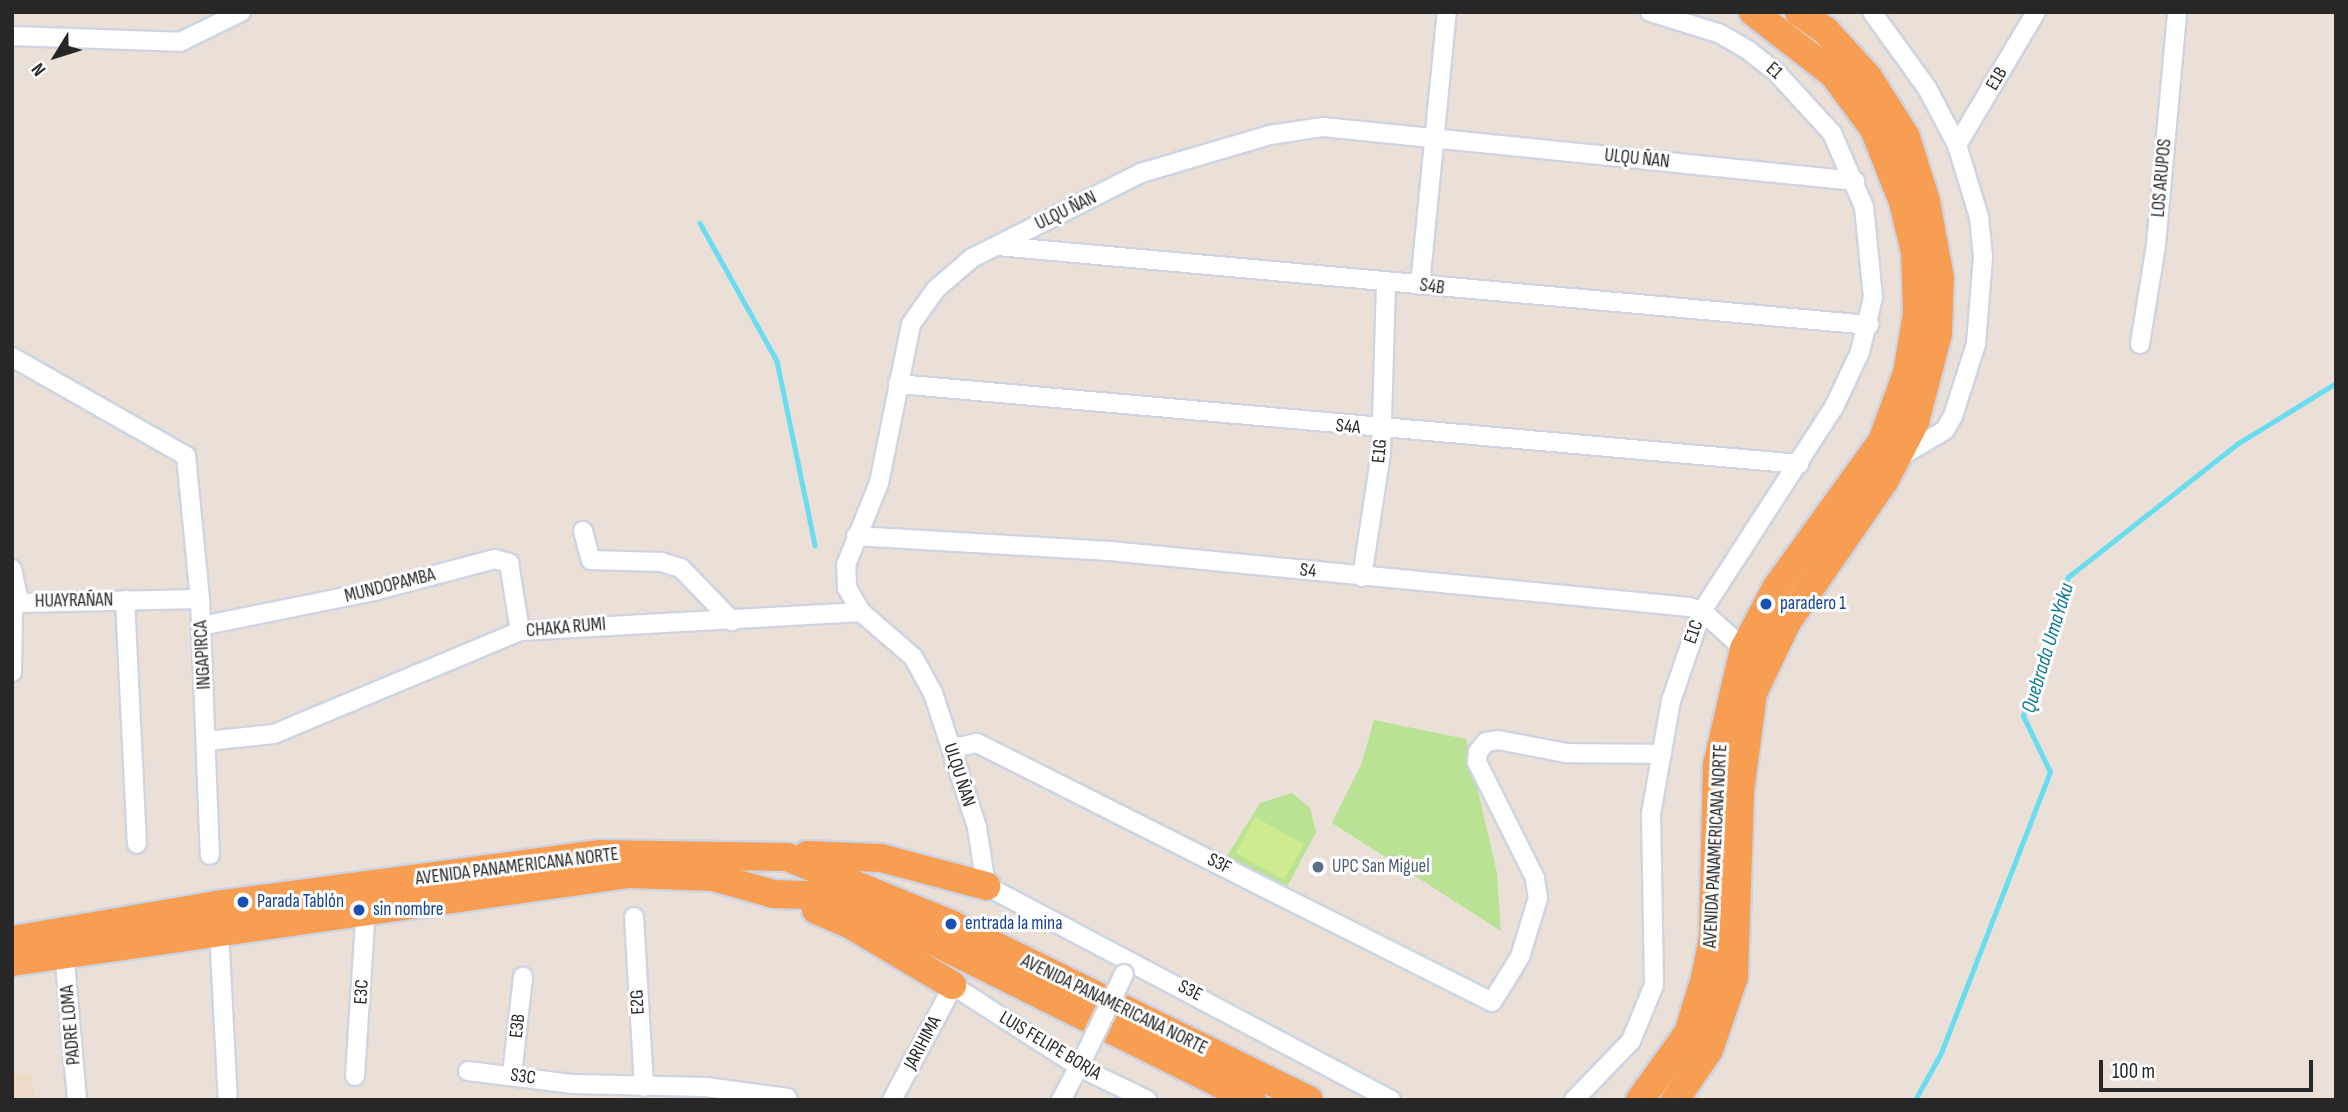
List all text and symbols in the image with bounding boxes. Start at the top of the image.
north arrow [21,21,91,91]
text: N [27,58,51,80]
street label: E1 [1761,58,1787,84]
street label: E1B [1981,63,2013,95]
street label: LOS ARUPOS [2147,138,2177,218]
street label: ULQU ÑAN [1603,144,1671,174]
street label: ULQU ÑAN [1032,186,1100,236]
street label: S4B [1418,274,1446,300]
street label: S4A [1335,415,1361,439]
street label: E1G [1368,438,1392,464]
street label: S4 [1299,559,1317,583]
street label: MUNDOPAMBA [342,564,438,608]
water label: Quebrada UmaYaku [2016,580,2080,716]
street label: HUAYRAÑAN [35,589,113,613]
place label: paradero 1 [1780,593,1846,615]
marker: paradero 1 [1758,596,1774,612]
street label: CHAKA RUMI [525,613,607,643]
street label: E1C [1679,617,1709,647]
street label: INGAPIRCA [190,620,216,690]
street label: ULQU ÑAN [938,740,980,810]
street label: AVENIDA PANAMERICANA NORTE [1699,743,1733,949]
street label: AVENIDA PANAMERICANA NORTE [414,843,620,891]
street label: S3F [1203,848,1235,880]
place label: UPC San Miguel [1332,856,1430,878]
marker: UPC San Miguel [1310,859,1326,875]
place label: Parada Tablón [257,891,344,913]
marker: Parada Tablón [235,894,251,910]
place label: sin nombre [373,899,443,921]
marker: sin nombre [351,902,367,918]
place label: entrada la mina [965,913,1062,935]
marker: entrada la mina [943,916,959,932]
street label: AVENIDA PANAMERICANA NORTE [1017,950,1211,1060]
street label: S3E [1174,975,1206,1007]
street label: E3C [350,979,374,1005]
street label: PADRE LOMA [56,984,86,1066]
street label: E2G [626,989,650,1015]
street label: LUIS FELIPE BORJA [995,1007,1105,1085]
street label: JARIHIMA [899,1012,947,1074]
street label: E3B [505,1013,531,1039]
scale bar [2103,1046,2316,1090]
text: 100 m [2112,1059,2155,1084]
street label: S3C [509,1064,537,1090]

